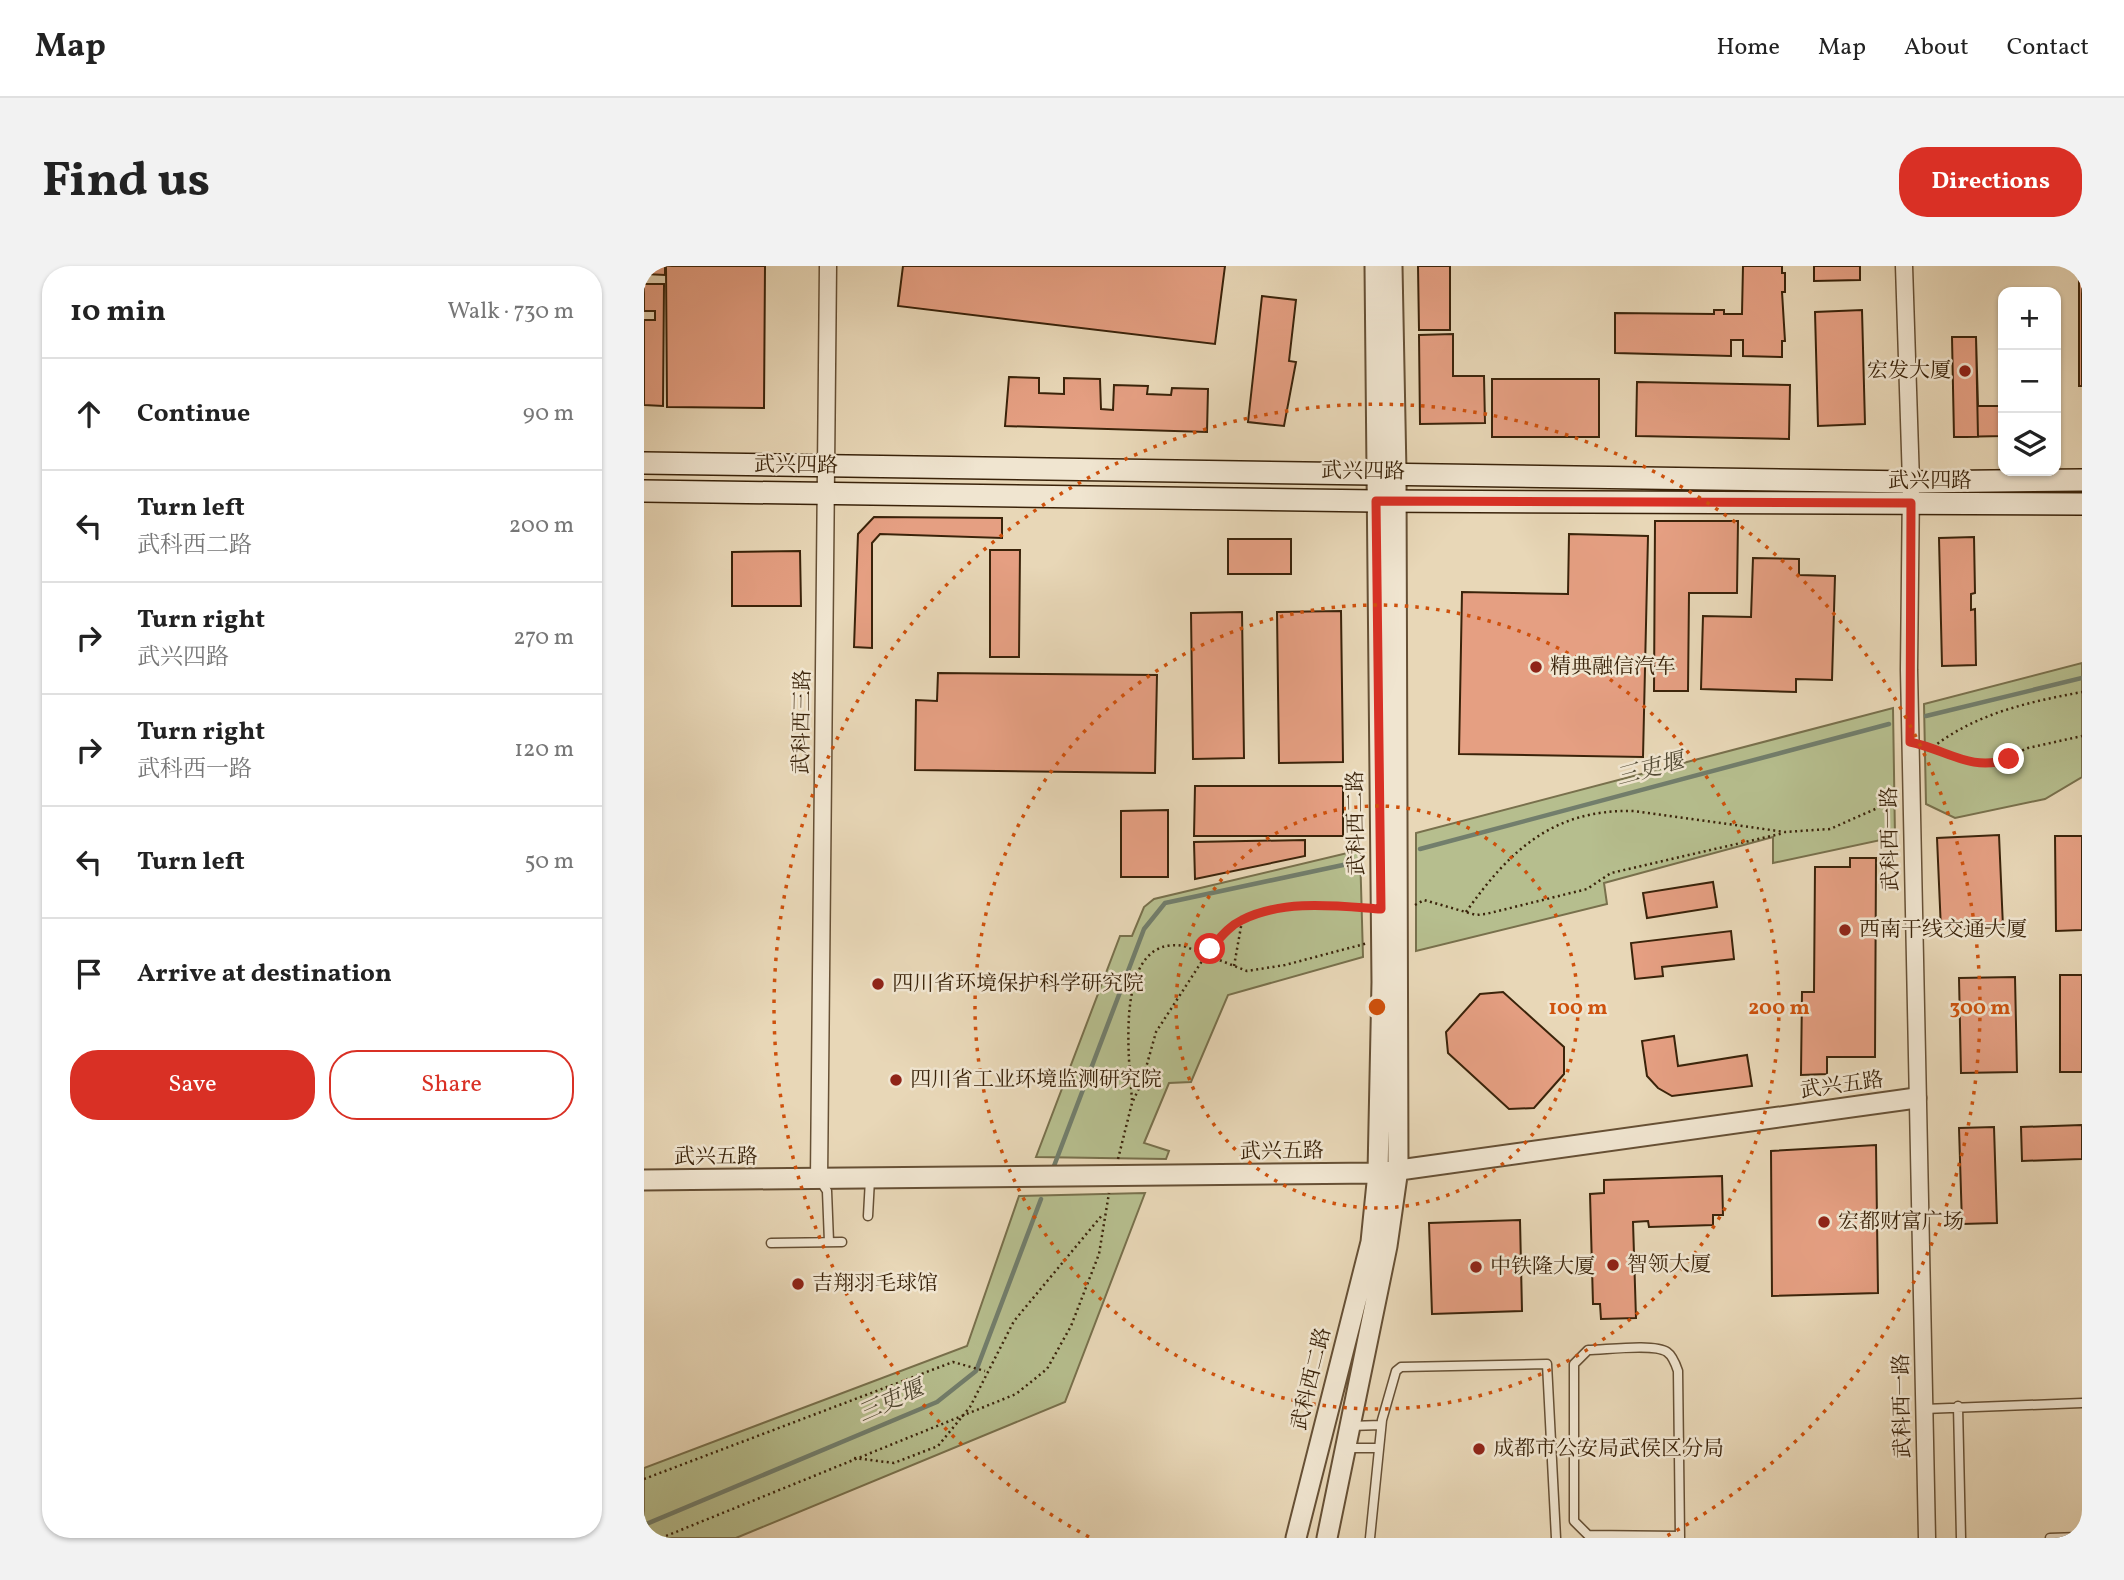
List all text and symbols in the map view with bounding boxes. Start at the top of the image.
text: Map [35,25,106,71]
text: Home [1716,31,1780,65]
text: Map [1818,31,1866,65]
text: About [1904,31,1969,65]
text: Contact [2007,31,2089,65]
button: Directions [1899,147,2082,217]
text: Find us [42,148,210,217]
map controls [1998,287,2061,476]
button: + [1998,287,2061,350]
text: 10 min [70,291,166,333]
text: Walk · 730 m [447,296,574,328]
button: − [1998,350,2061,413]
place label: 宏发大厦 [1867,357,1951,386]
marker: 宏发大厦 [1957,363,1973,379]
icon: ahead [70,395,108,433]
text: Continue [137,396,250,432]
text: 90 m [523,398,574,430]
button: layers [1998,413,2061,476]
street label: 武兴四路 [754,451,838,481]
street label: 武兴四路 [1321,457,1405,487]
street label: 武兴四路 [1888,467,1972,496]
text: Turn left [137,490,245,526]
icon: left [70,507,108,545]
text: 200 m [509,510,574,542]
text: 武科西二路 [137,530,252,562]
text: Turn right [137,602,265,638]
icon: right [70,619,108,657]
text: 270 m [513,622,574,654]
text: 武兴四路 [137,642,229,674]
place label: 精典融信汽车 [1550,653,1676,682]
marker: 精典融信汽车 [1528,659,1544,675]
street label: 武科西三路 [788,669,818,775]
text: Turn right [137,714,265,750]
icon: right [70,731,108,769]
text: 120 m [514,734,574,766]
route end [1993,743,2024,774]
water label: 三吏堰 [1613,745,1691,794]
text: 武科西一路 [137,754,252,786]
street label: 武科西二路 [1342,770,1372,876]
street label: 武科西一路 [1876,786,1906,892]
icon: left [70,843,108,881]
text: Turn left [137,844,245,880]
text: 50 m [525,846,574,878]
place label: 西南干线交通大厦 [1859,916,2027,945]
marker: 西南干线交通大厦 [1837,922,1853,938]
route start [1194,933,1225,964]
icon: arrive [70,955,108,993]
text: Arrive at destination [137,956,392,992]
place label: 四川省环境保护科学研究院 [892,970,1144,999]
marker: 四川省环境保护科学研究院 [870,976,886,992]
text: 100 m [1548,994,1608,1023]
text: 200 m [1748,994,1810,1023]
text: 300 m [1950,994,2010,1023]
centre of rings [1365,995,1389,1019]
button: Save [70,1050,315,1120]
button: Share [329,1050,574,1120]
place label: 四川省工业环境监测研究院 [910,1066,1162,1095]
street label: 武兴五路 [1798,1066,1886,1106]
marker: 四川省工业环境监测研究院 [888,1072,904,1088]
street label: 武兴五路 [1240,1137,1324,1167]
street label: 武兴五路 [674,1143,758,1172]
place label: 宏都财富广场 [1838,1208,1964,1237]
marker: 宏都财富广场 [1816,1214,1832,1230]
place label: 智领大厦 [1627,1251,1711,1280]
place label: 中铁隆大厦 [1490,1253,1595,1282]
marker: 智领大厦 [1605,1257,1621,1273]
marker: 中铁隆大厦 [1468,1259,1484,1275]
place label: 吉翔羽毛球馆 [812,1270,938,1299]
marker: 吉翔羽毛球馆 [790,1276,806,1292]
street label: 武科西二路 [1285,1325,1339,1433]
street label: 武科西一路 [1888,1353,1918,1459]
water label: 三吏堰 [853,1372,933,1431]
place label: 成都市公安局武侯区分局 [1493,1435,1724,1464]
marker: 成都市公安局武侯区分局 [1471,1441,1487,1457]

